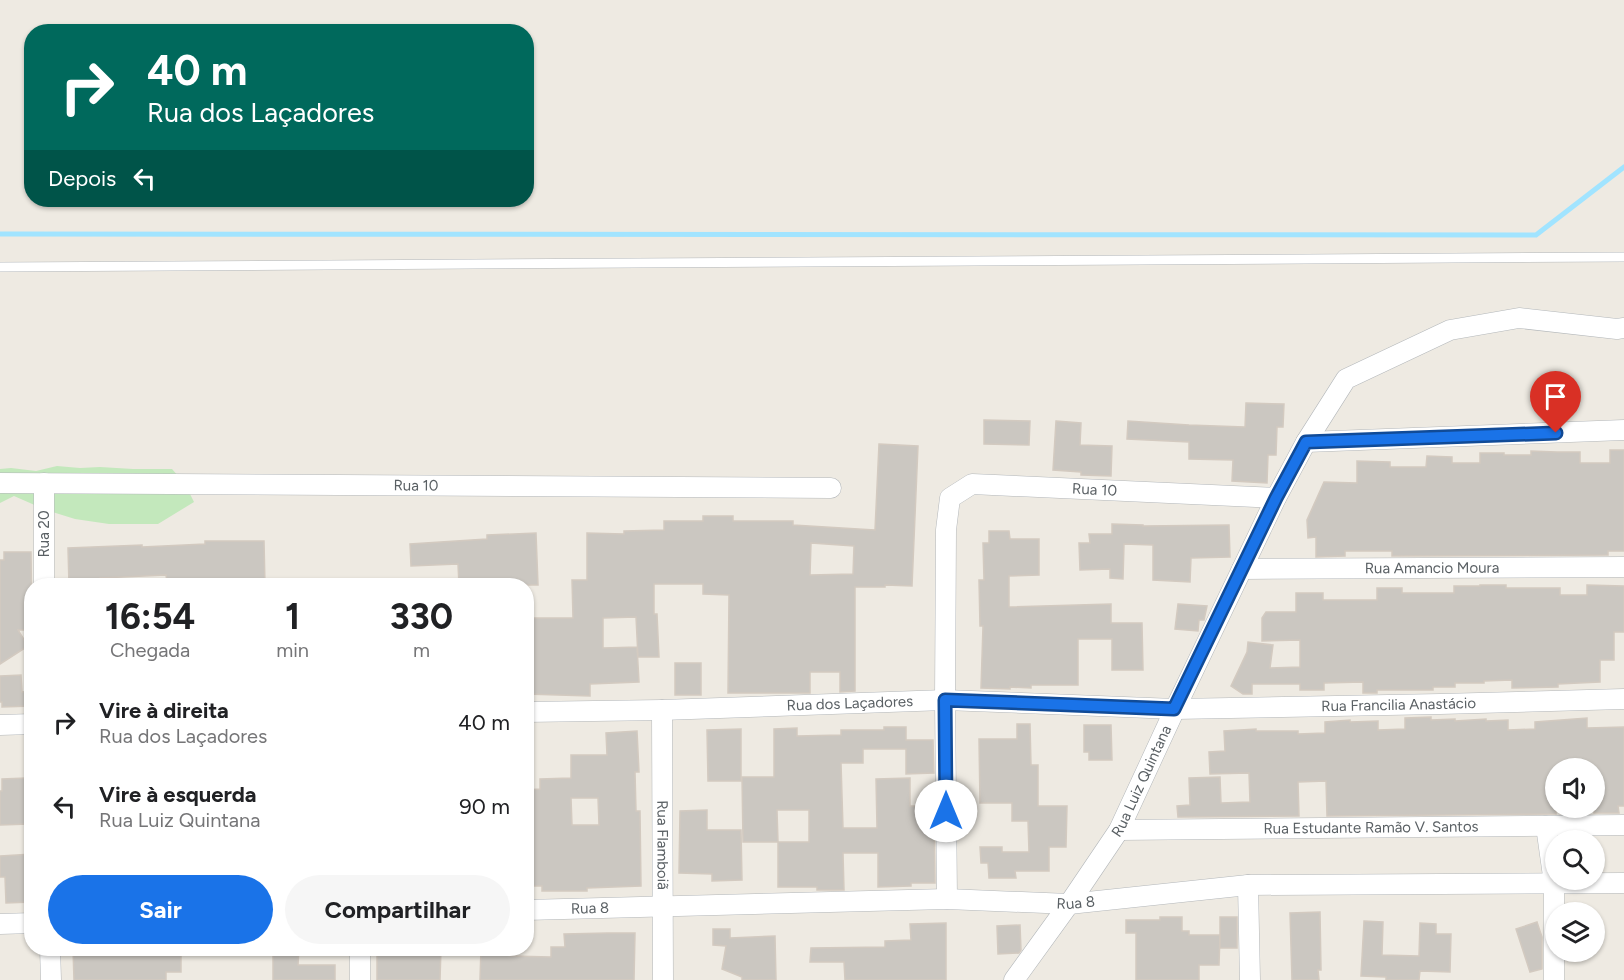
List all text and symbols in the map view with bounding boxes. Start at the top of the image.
text: 40 m [147,45,247,96]
icon: right [48,48,126,126]
text: Rua dos Laçadores [147,96,374,129]
icon: left [128,162,161,195]
text: Depois [48,165,116,192]
pin [1530,371,1581,433]
icon: arrive [1539,380,1572,413]
street label: Rua 10 [393,476,439,495]
street label: Rua 10 [1072,480,1117,500]
street label: Rua 20 [35,510,53,558]
street label: Rua Amancio Moura [1365,559,1499,577]
text: 16:54 [105,595,195,638]
text: 1 [285,595,300,638]
text: 330 [390,595,453,638]
text: Chegada [110,638,190,662]
text: min [276,638,309,662]
text: m [413,638,430,662]
street label: Rua dos Laçadores [786,692,913,715]
street label: Rua Francilia Anastácio [1321,694,1477,715]
text: Vire à direita [99,697,229,724]
icon: right [48,706,81,739]
text: 40 m [458,709,510,736]
street label: Rua Luiz Quintana [1108,722,1175,841]
text: Rua dos Laçadores [99,724,267,748]
map controls [1545,758,1605,962]
button: sound [1545,758,1605,818]
position arrow [914,779,978,843]
text: Vire à esquerda [99,781,257,808]
icon: left [48,790,81,823]
text: 90 m [459,793,510,820]
street label: Rua Flamboiã [653,800,672,890]
text: Rua Luiz Quintana [99,808,260,832]
street label: Rua Estudante Ramão V. Santos [1263,817,1479,838]
button: search [1545,830,1605,890]
button: Sair [48,875,273,944]
button: Compartilhar [285,875,510,944]
street label: Rua 8 [1056,892,1096,913]
street label: Rua 8 [571,899,609,918]
button: layers [1545,902,1605,962]

